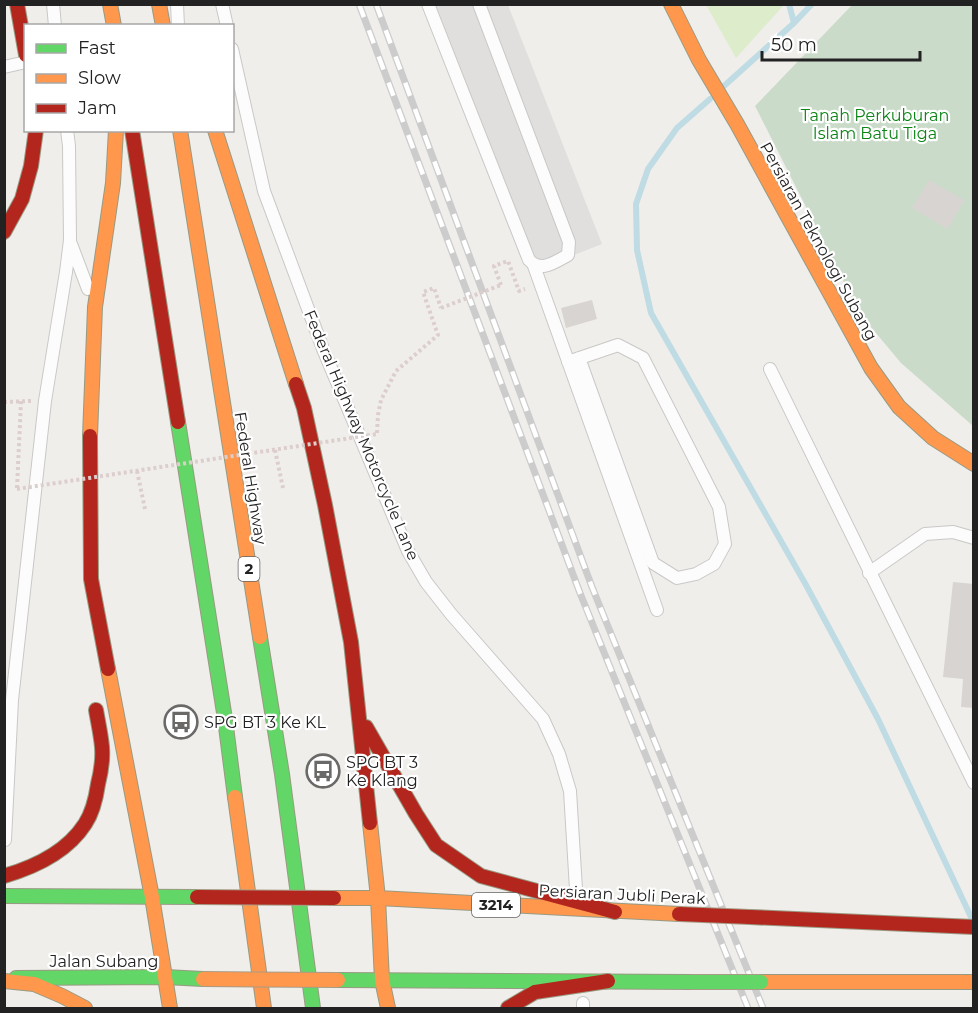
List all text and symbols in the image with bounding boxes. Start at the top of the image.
legend [24,24,234,132]
scale bar [762,24,920,62]
text: 50 m [771,34,817,56]
text: Fast [78,37,116,59]
text: Slow [78,67,121,89]
text: Jam [77,97,117,119]
park label: Tanah Perkuburan Islam Batu Tiga [801,106,949,143]
street label: Persiaran Teknologi Subang [756,139,881,344]
street label: Federal Highway Motorcycle Lane [300,307,423,563]
street label: Federal Highway [231,410,270,546]
road number: 2 [238,557,260,581]
bus stop icon: SPG BT 3 Ke KL [163,704,199,740]
place label: SPG BT 3 Ke KL [204,713,326,732]
bus stop icon: SPG BT 3 Ke Klang [305,753,341,789]
place label: SPG BT 3 Ke Klang [346,753,418,790]
street label: Persiaran Jubli Perak [538,881,706,908]
road number: 3214 [472,893,520,917]
street label: Jalan Subang [49,952,158,971]

